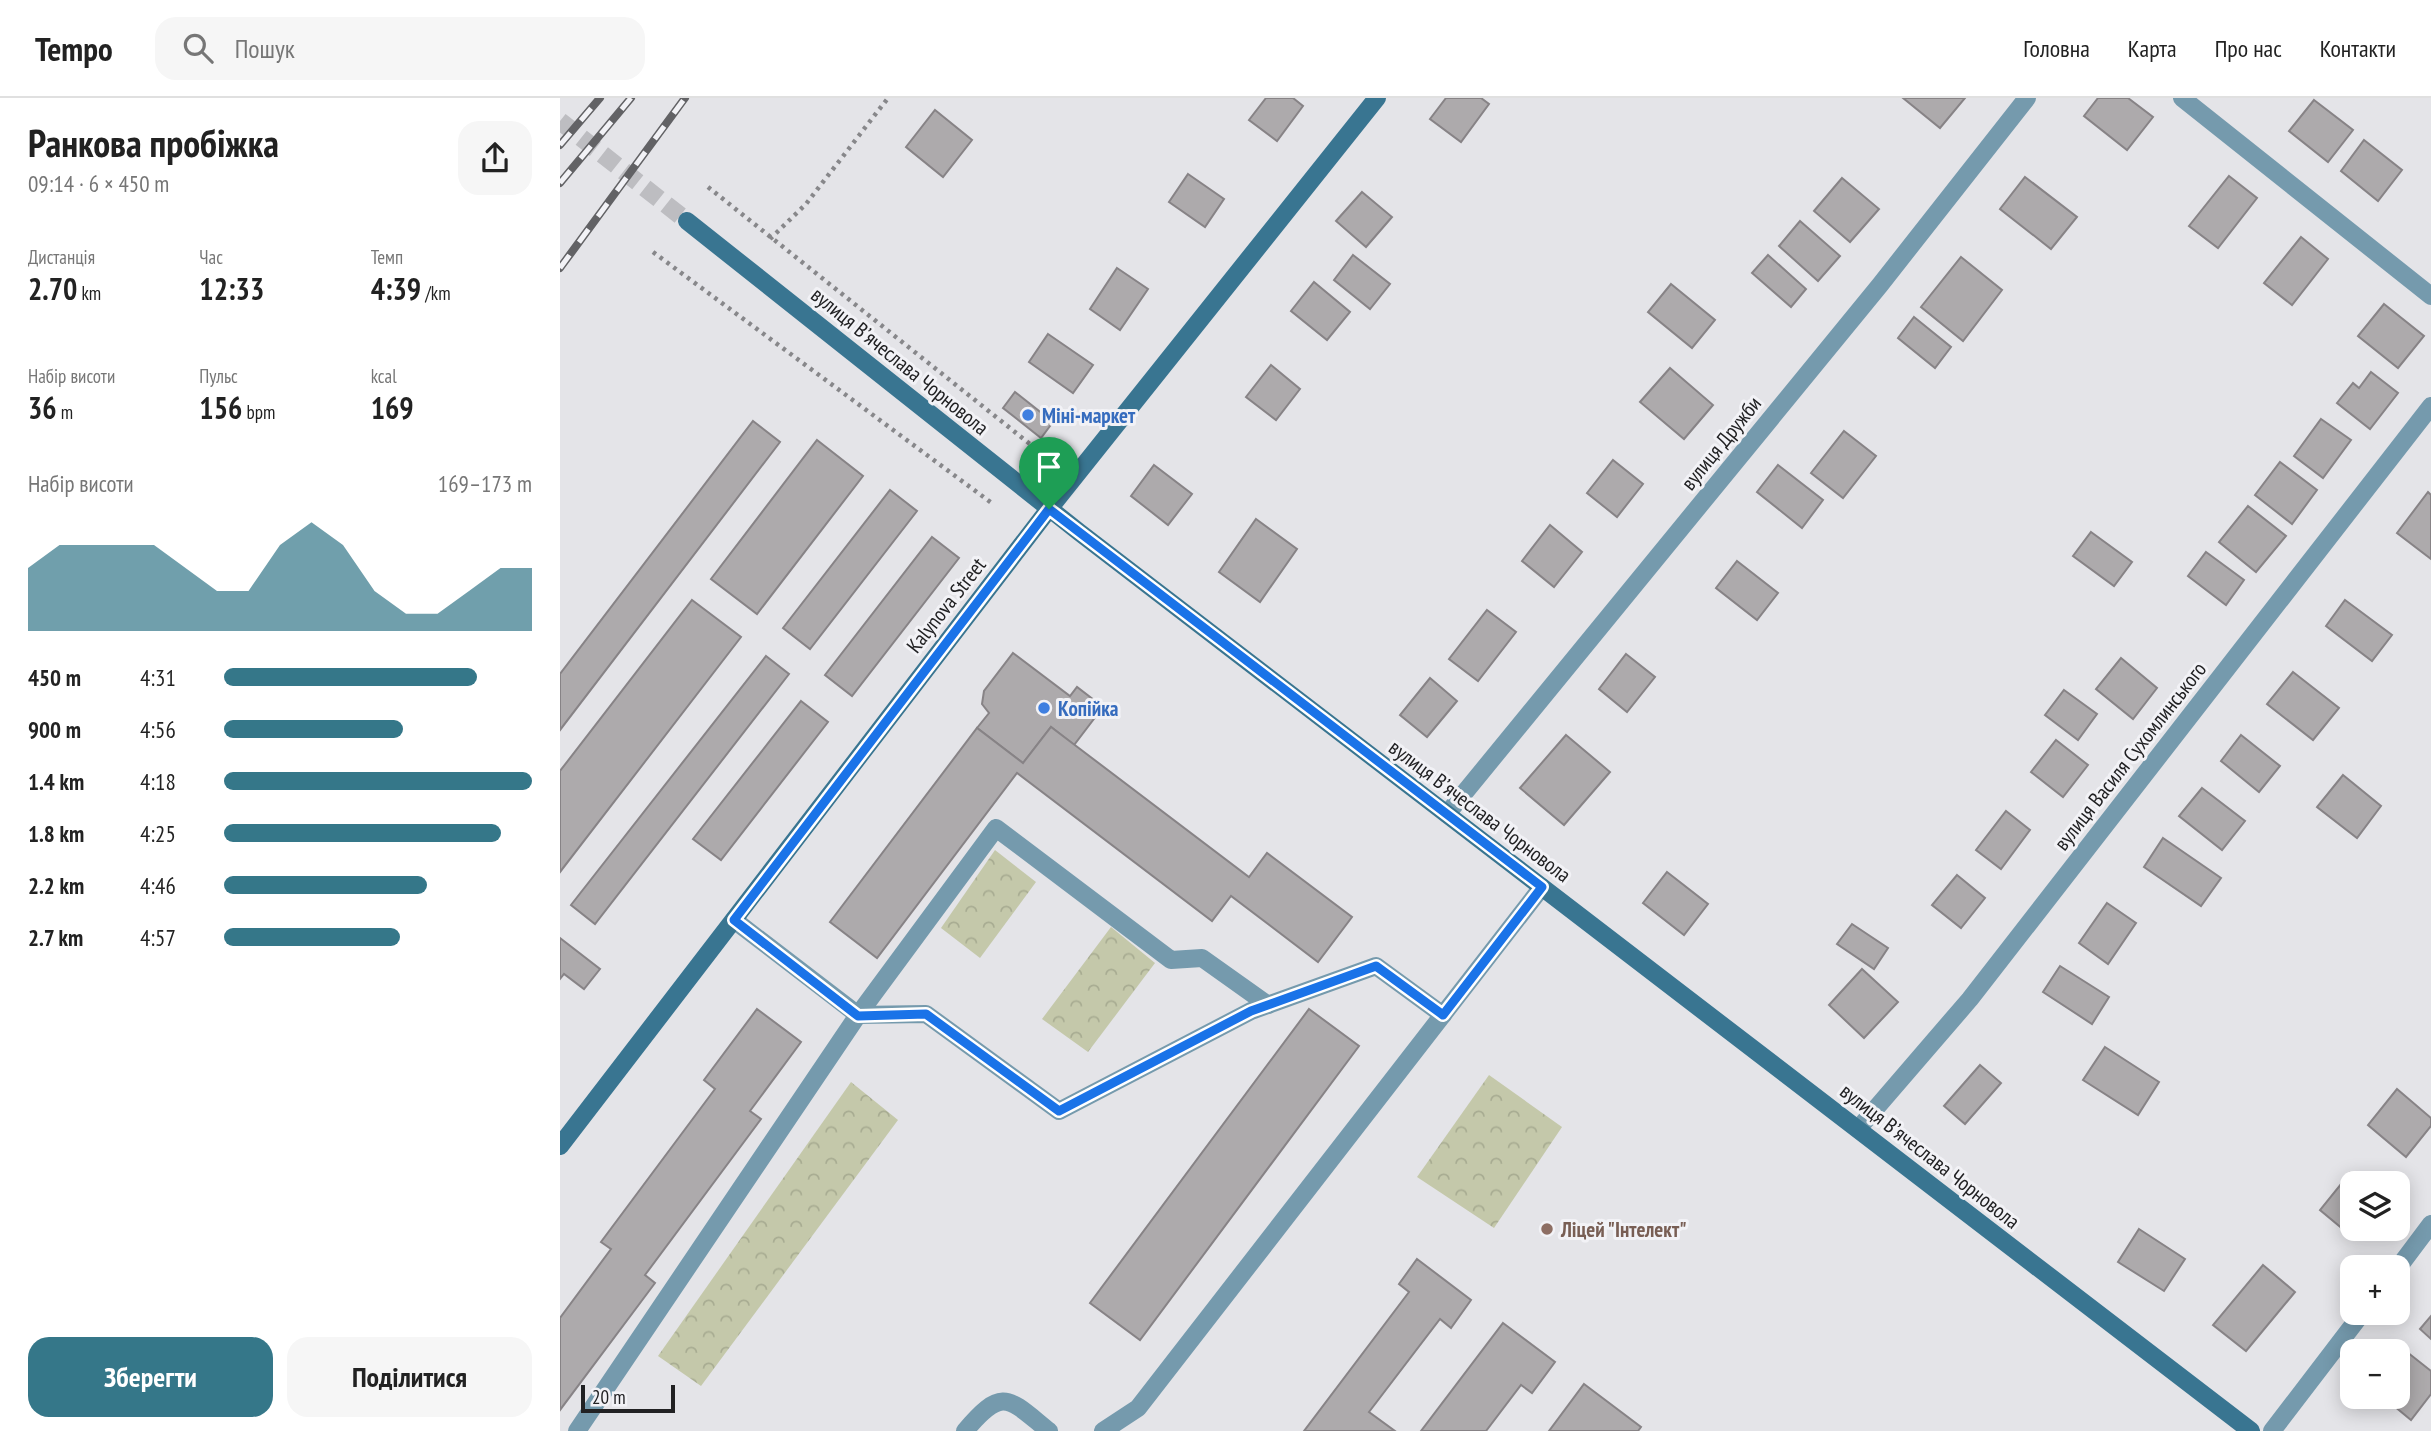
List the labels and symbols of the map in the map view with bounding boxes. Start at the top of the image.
street label: вулиця Вʼячеслава Чорновола [806,281,994,441]
street label: вулиця Дружби [1675,391,1767,495]
place label: Міні-маркет [1042,402,1136,429]
marker: Міні-маркет [1020,407,1036,423]
pin [1019,437,1079,509]
street label: Kalynova Street [900,552,992,658]
street label: вулиця Василя Сухомлинського [2048,656,2212,856]
place label: Копійка [1058,695,1119,722]
marker: Копійка [1036,700,1052,716]
street label: вулиця Вʼячеслава Чорновола [1384,734,1576,888]
street label: вулиця Вʼячеслава Чорновола [1835,1077,2025,1235]
place label: Ліцей "Інтелект" [1560,1216,1687,1243]
marker: Ліцей "Інтелект" [1539,1221,1555,1237]
scale bar [581,1382,676,1414]

